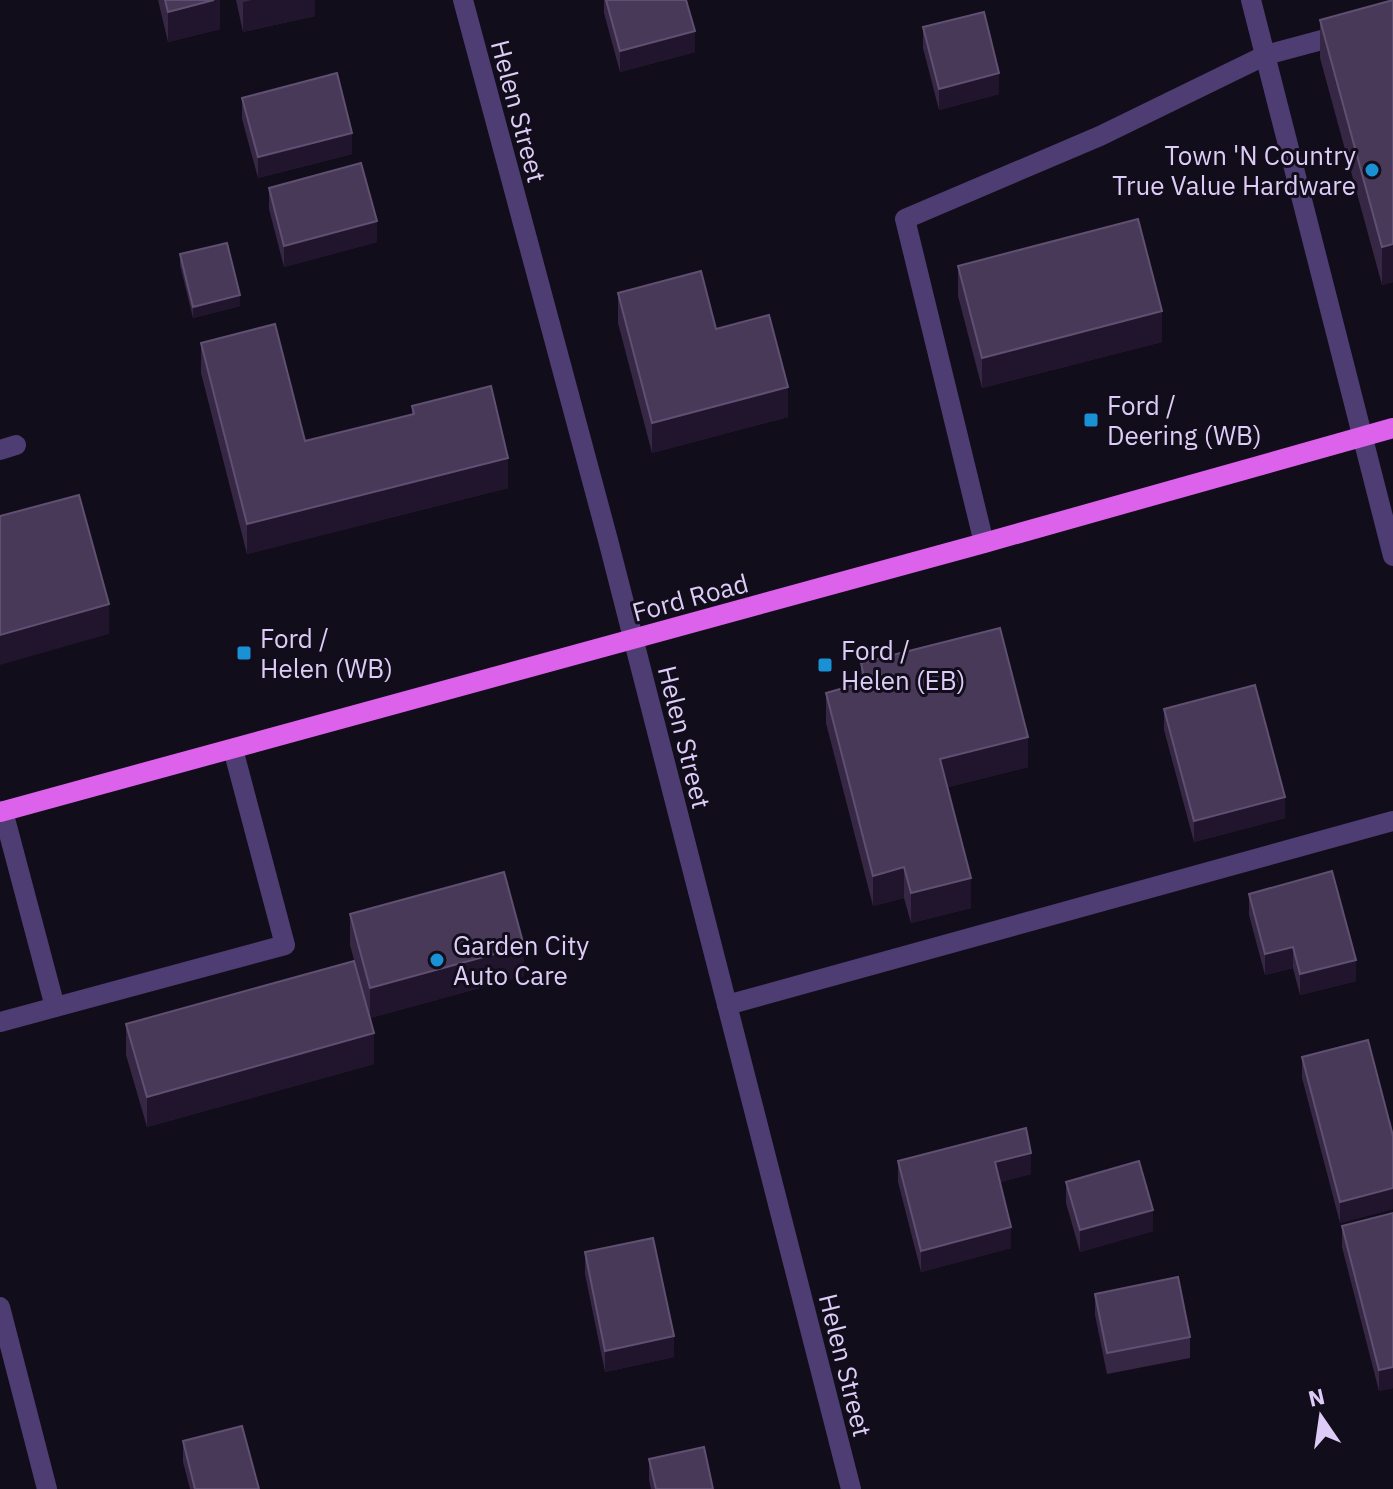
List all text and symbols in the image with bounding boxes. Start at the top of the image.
street label: Helen Street [484,36,554,186]
place label: Town 'N Country True Value Hardware [1112,138,1356,202]
marker: Town 'N Country True Value Hardware [1363,161,1381,179]
place label: Ford / Deering (WB) [1107,388,1262,452]
marker: Ford / Deering (WB) [1082,411,1100,429]
street label: Ford Road [628,565,752,629]
place label: Ford / Helen (WB) [260,621,393,685]
place label: Ford / Helen (EB) [841,633,965,697]
marker: Ford / Helen (WB) [235,644,253,662]
marker: Ford / Helen (EB) [816,656,834,674]
street label: Helen Street [651,662,719,812]
place label: Garden City Auto Care [453,928,589,992]
marker: Garden City Auto Care [428,951,446,969]
street label: Helen Street [812,1290,880,1440]
north arrow [1281,1377,1361,1457]
text: N [1305,1381,1327,1413]

